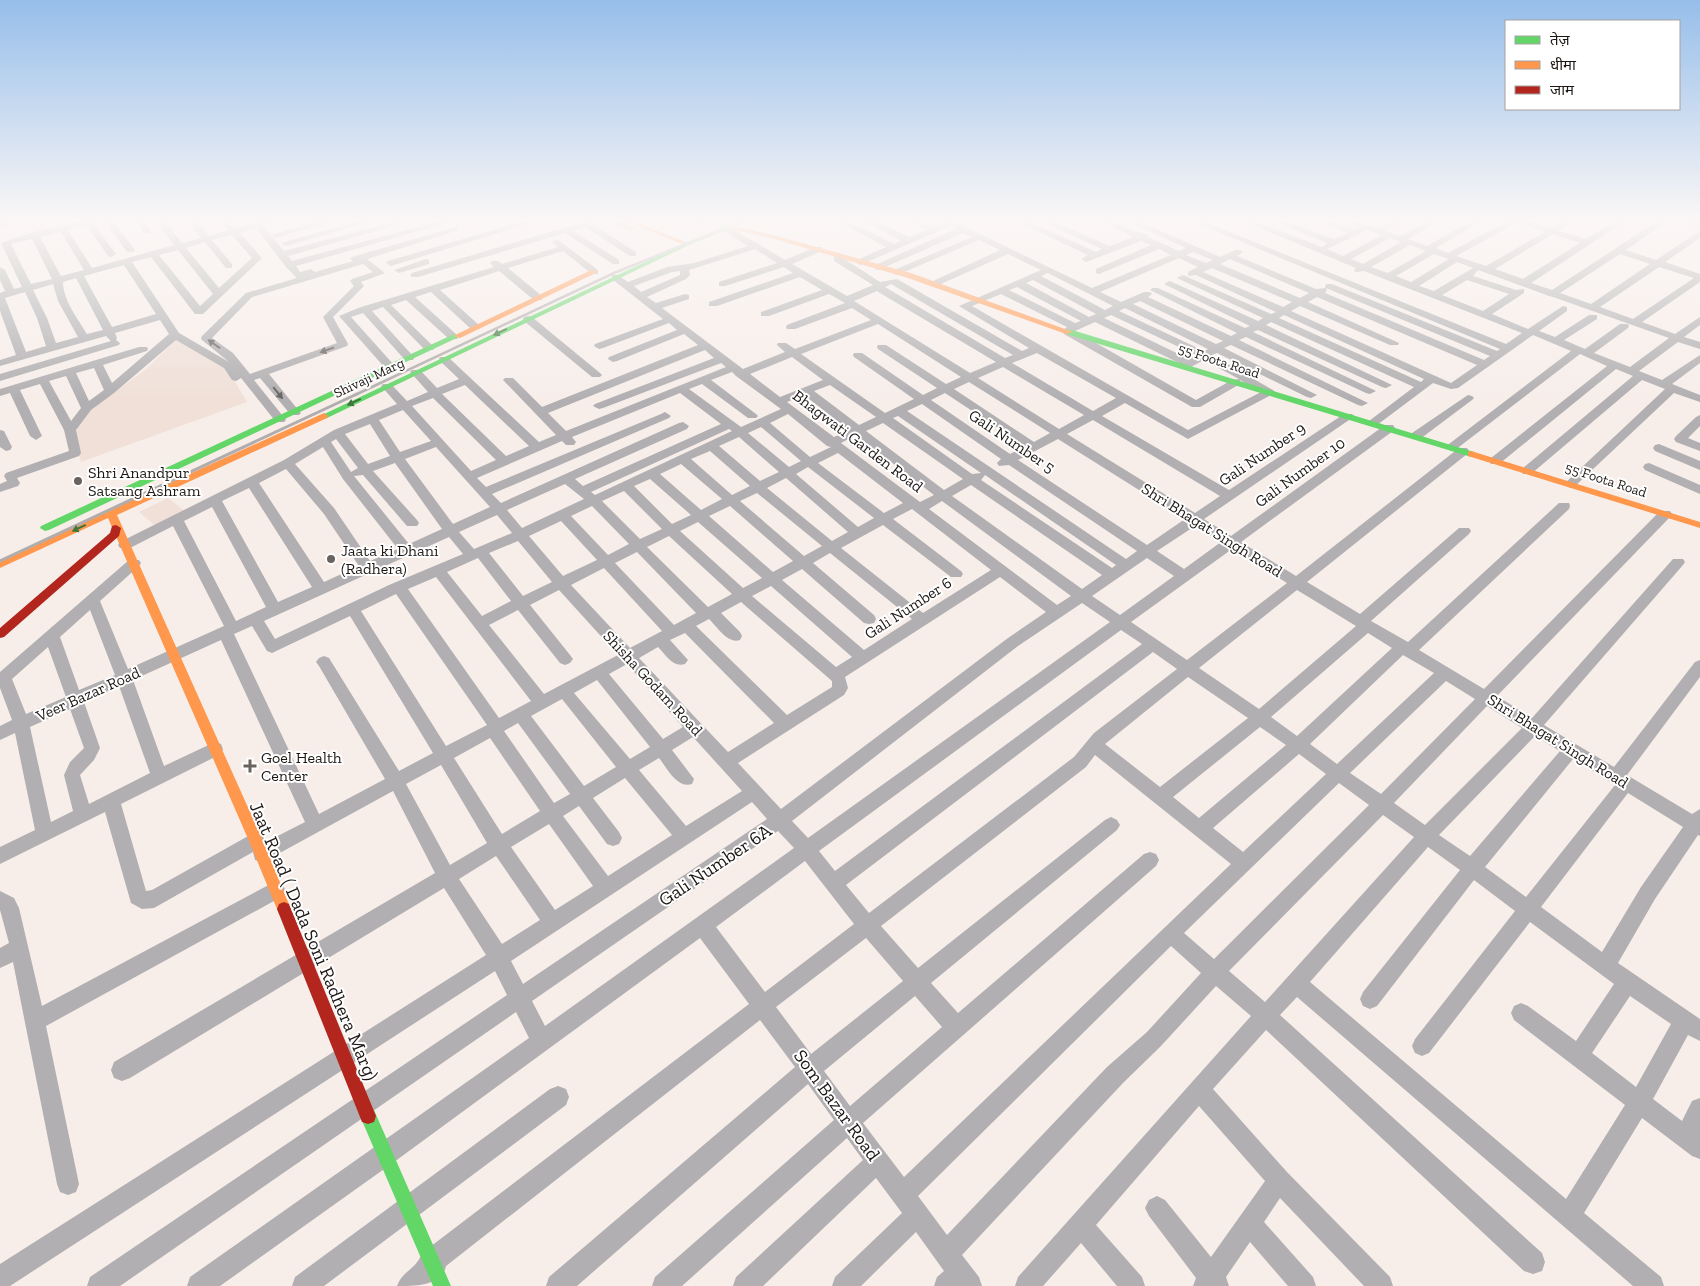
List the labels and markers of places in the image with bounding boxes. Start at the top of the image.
place label: Shri Anandpur Satsang Ashram [88,463,201,500]
marker: Shri Anandpur Satsang Ashram [72,475,84,487]
place label: Jaata ki Dhani (Radhera) [341,541,439,578]
marker: Jaata ki Dhani (Radhera) [325,553,337,565]
place label: Goel Health Center [261,748,342,785]
marker: Goel Health Center [243,759,257,773]

